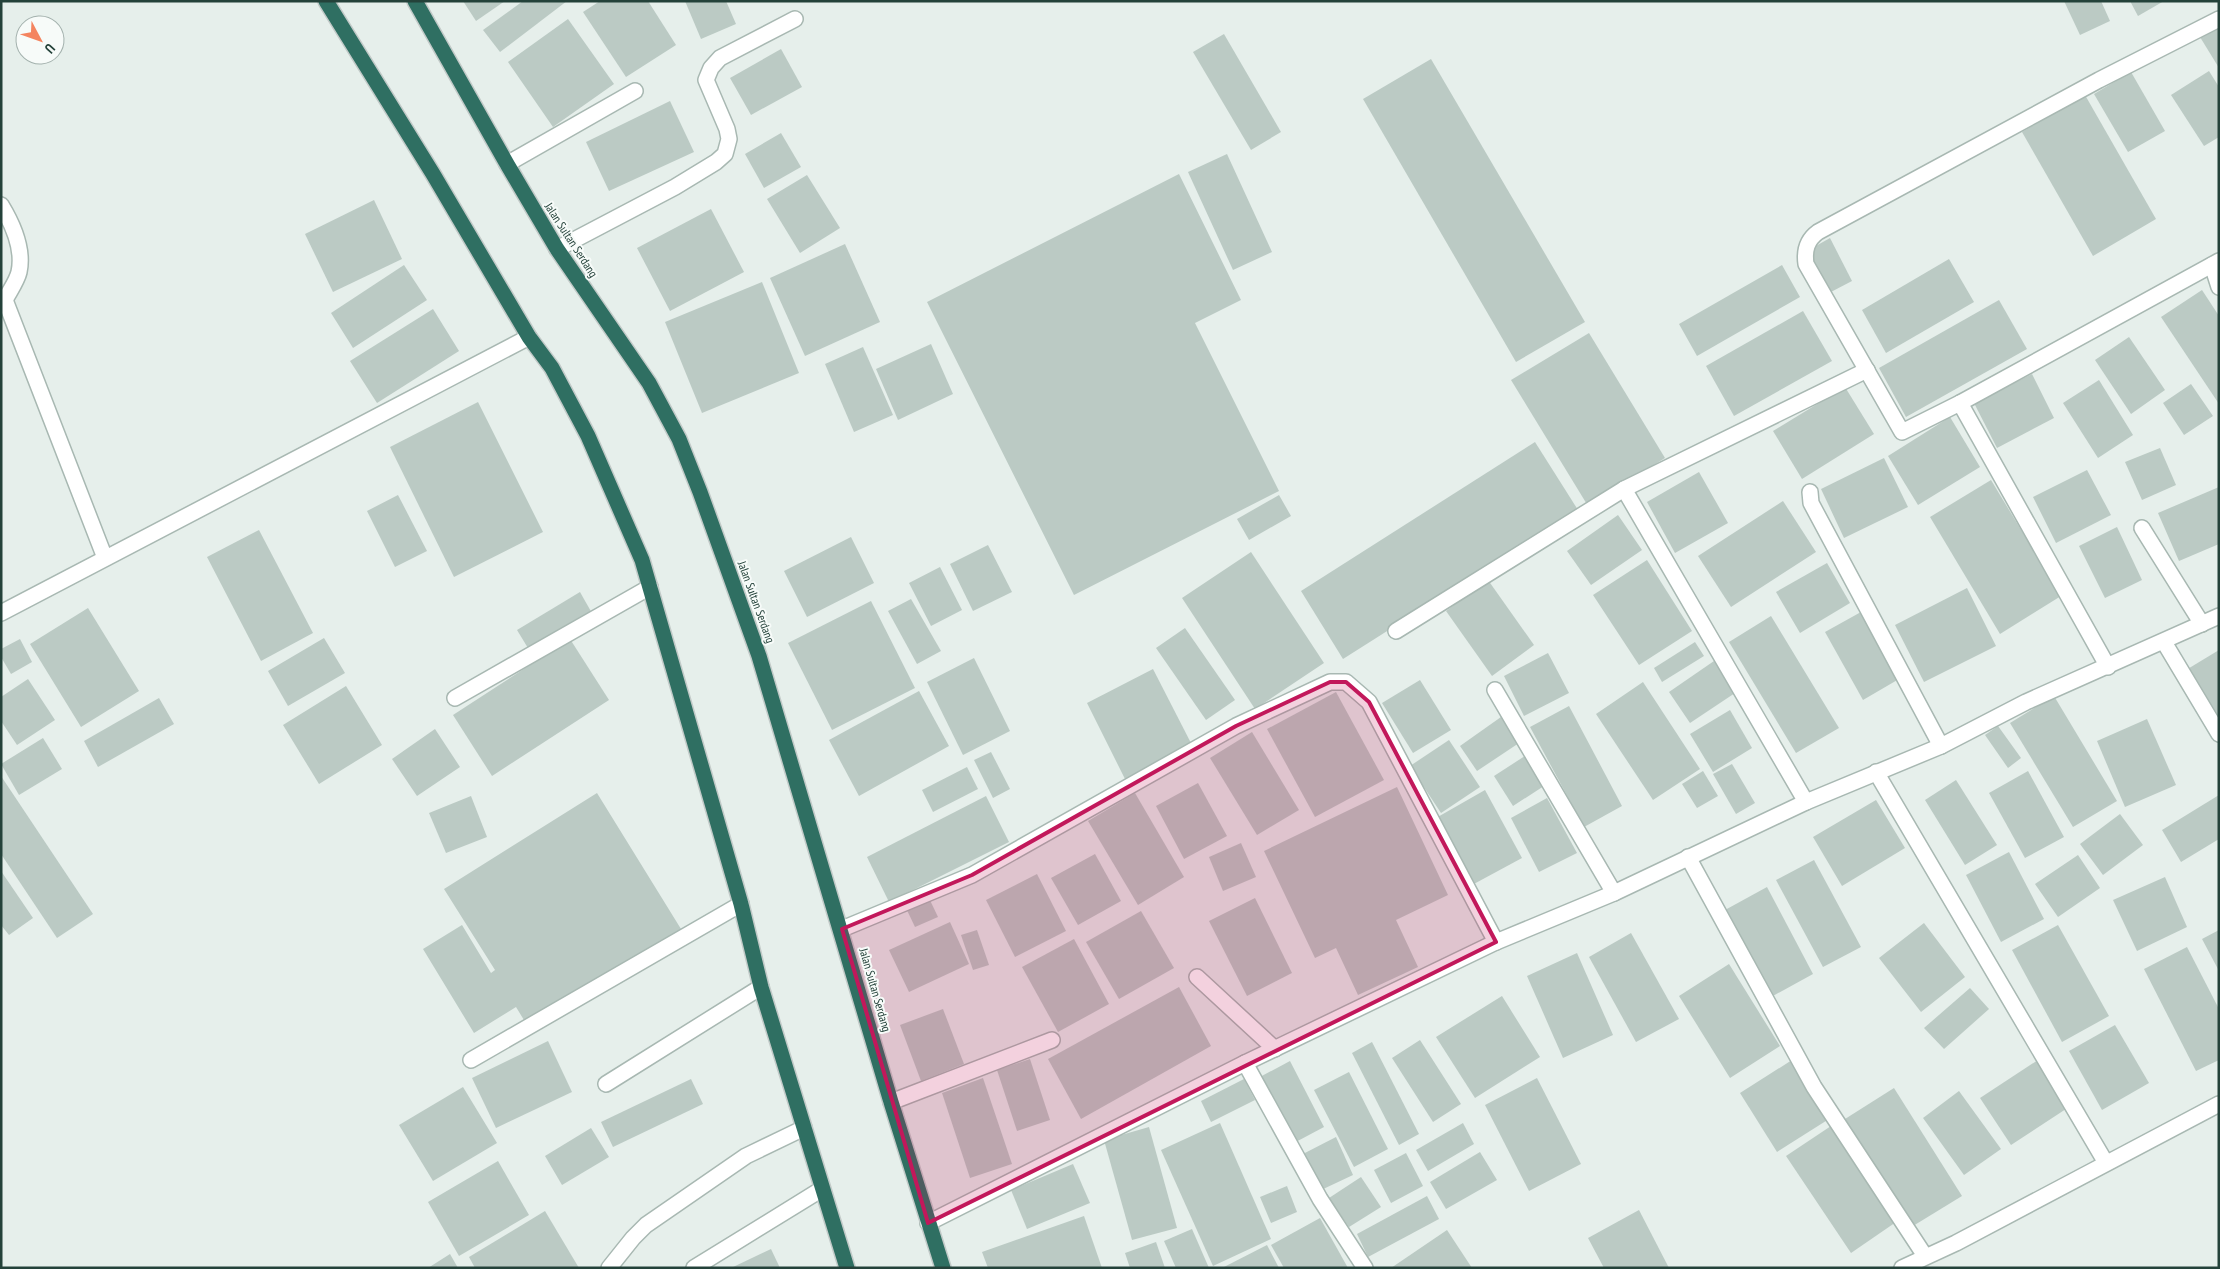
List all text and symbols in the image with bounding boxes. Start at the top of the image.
north arrow [15,15,65,65]
text: U [41,40,59,57]
street label: Jalan Sultan Serdang [541,199,601,280]
street label: Jalan Sultan Serdang [734,558,778,645]
street label: Jalan Sultan Serdang [856,946,895,1033]

